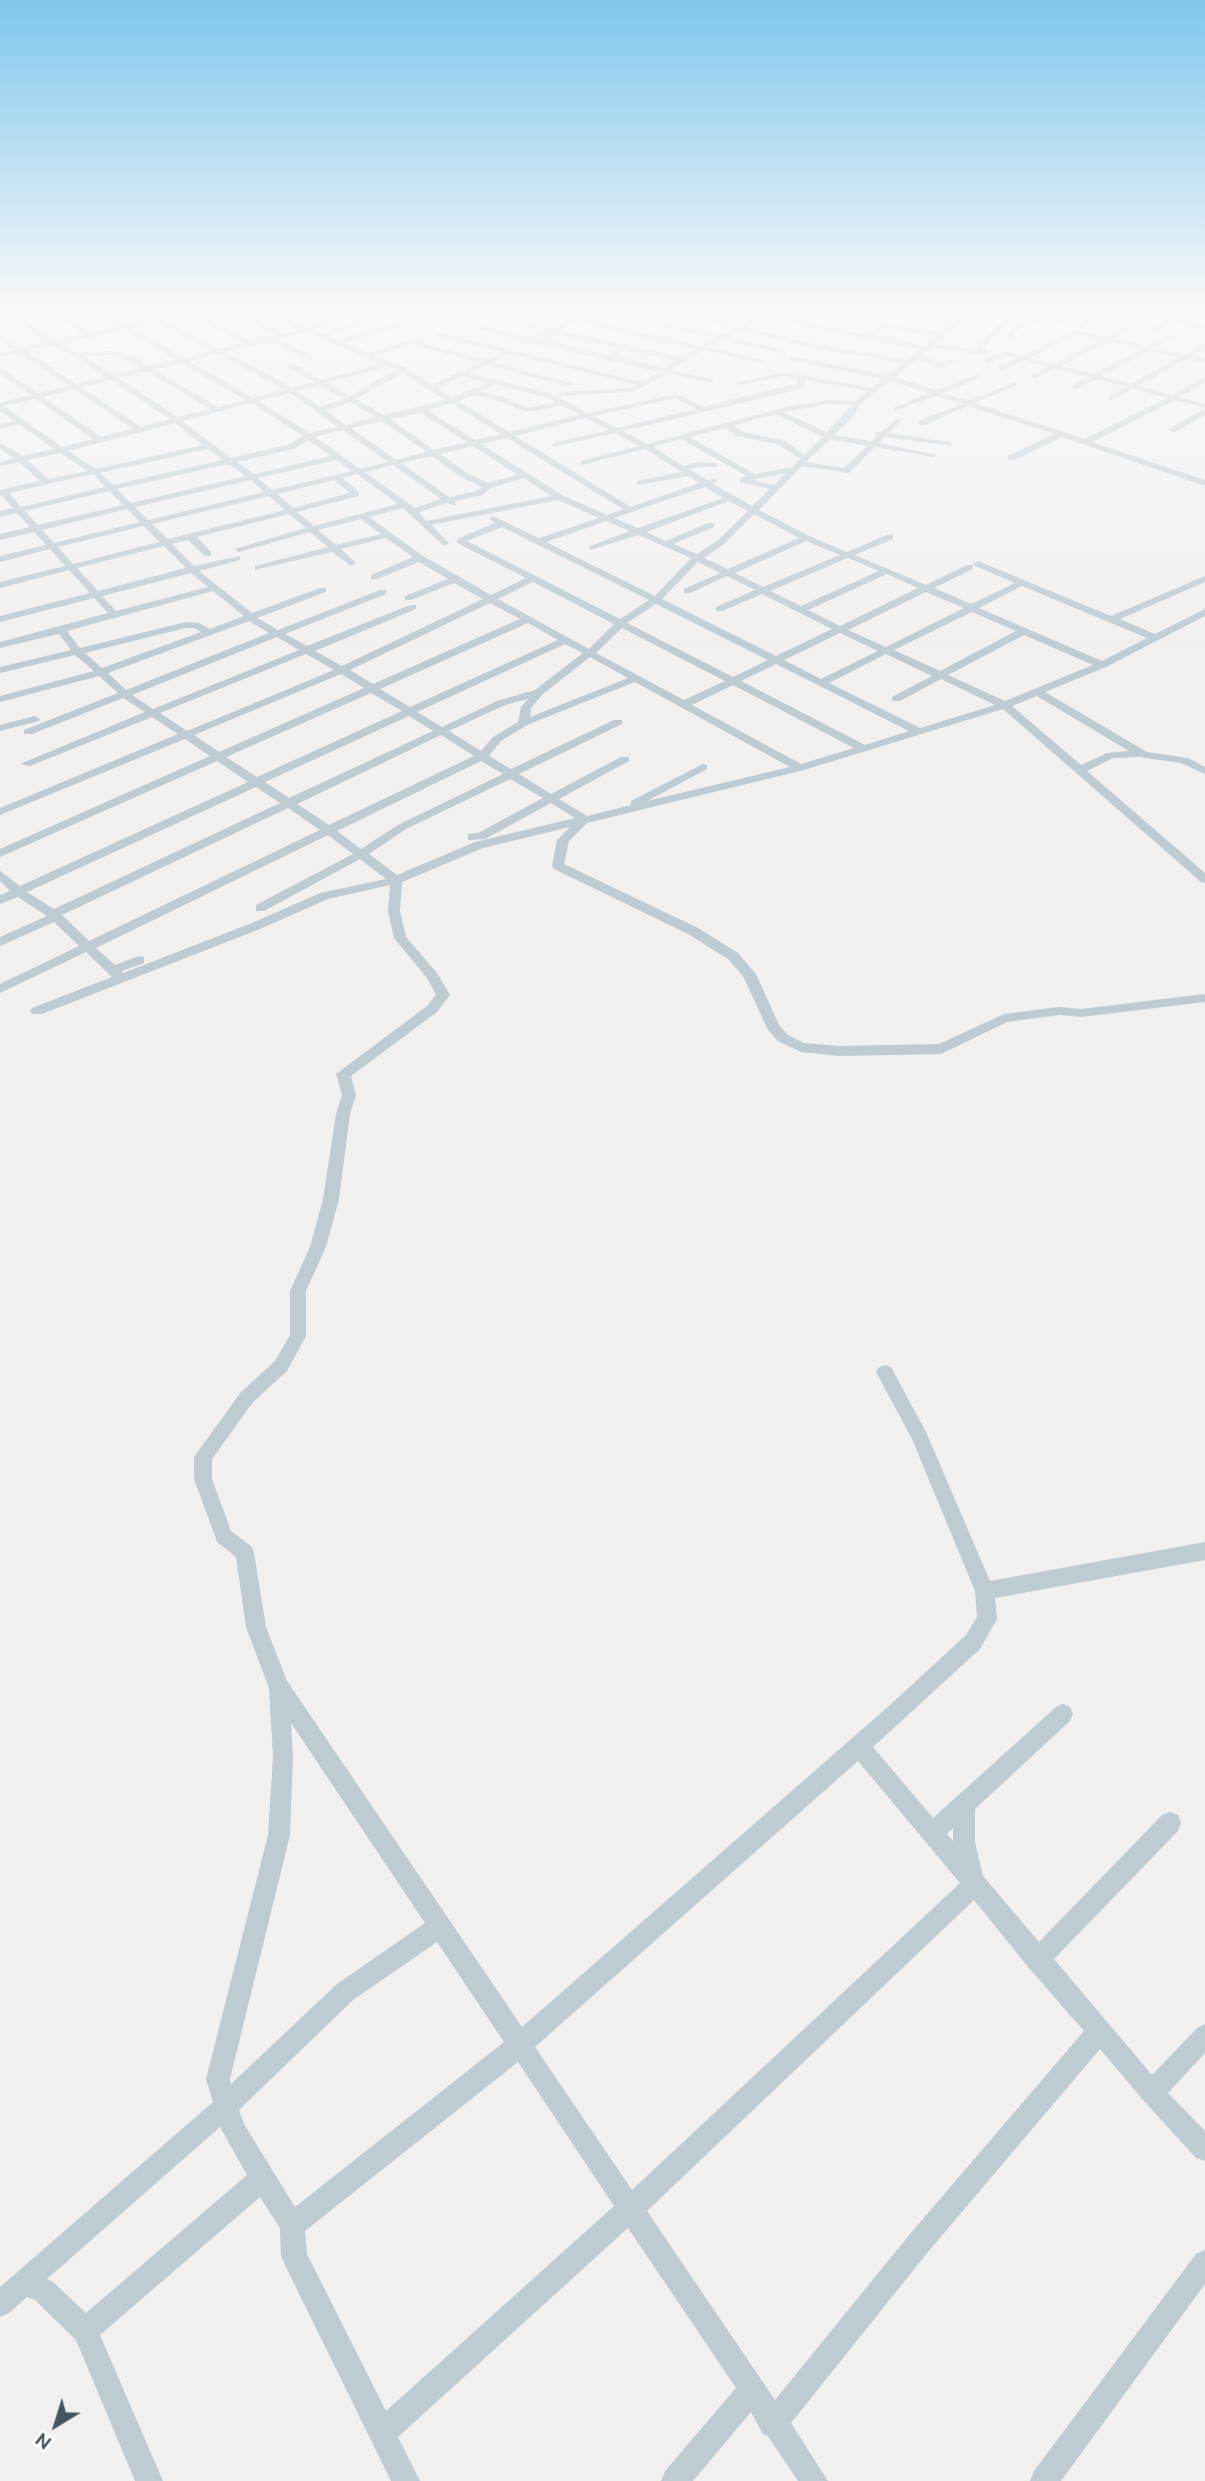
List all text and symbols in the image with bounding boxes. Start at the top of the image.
north arrow [21,2390,91,2460]
text: N [31,2429,55,2455]

